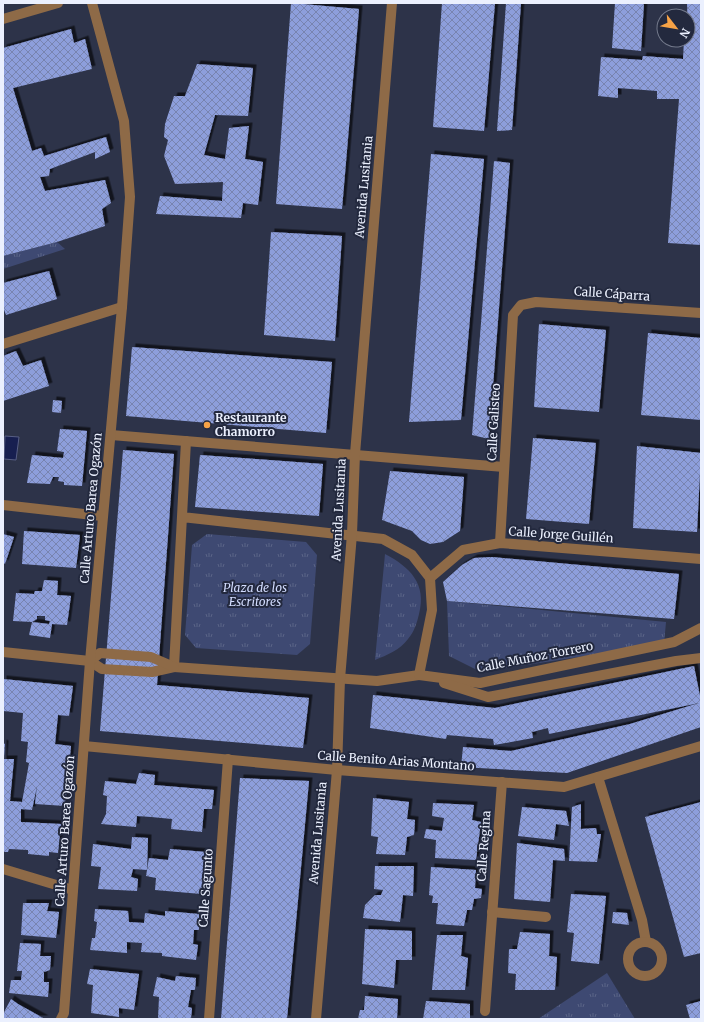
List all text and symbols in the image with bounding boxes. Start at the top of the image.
north arrow [656,8,696,48]
text: N [676,26,693,41]
street label: Avenida Lusitania [351,135,376,240]
street label: Calle Cáparra [573,283,651,304]
street label: Calle Galisteo [484,383,503,461]
place label: Restaurante Chamorro [215,410,287,439]
marker: Restaurante Chamorro [202,420,212,430]
street label: Calle Arturo Barea Ogazón [76,432,105,584]
street label: Avenida Lusitania [328,458,349,563]
street label: Calle Jorge Guillén [508,523,614,546]
park label: Plaza de los Escritores [223,580,287,609]
street label: Calle Muñoz Torrero [476,638,594,675]
street label: Calle Benito Arias Montano [317,748,475,773]
street label: Calle Arturo Barea Ogazón [52,755,77,907]
street label: Avenida Lusitania [305,781,330,886]
street label: Calle Regina [474,809,494,882]
street label: Calle Sagunto [195,848,216,928]

